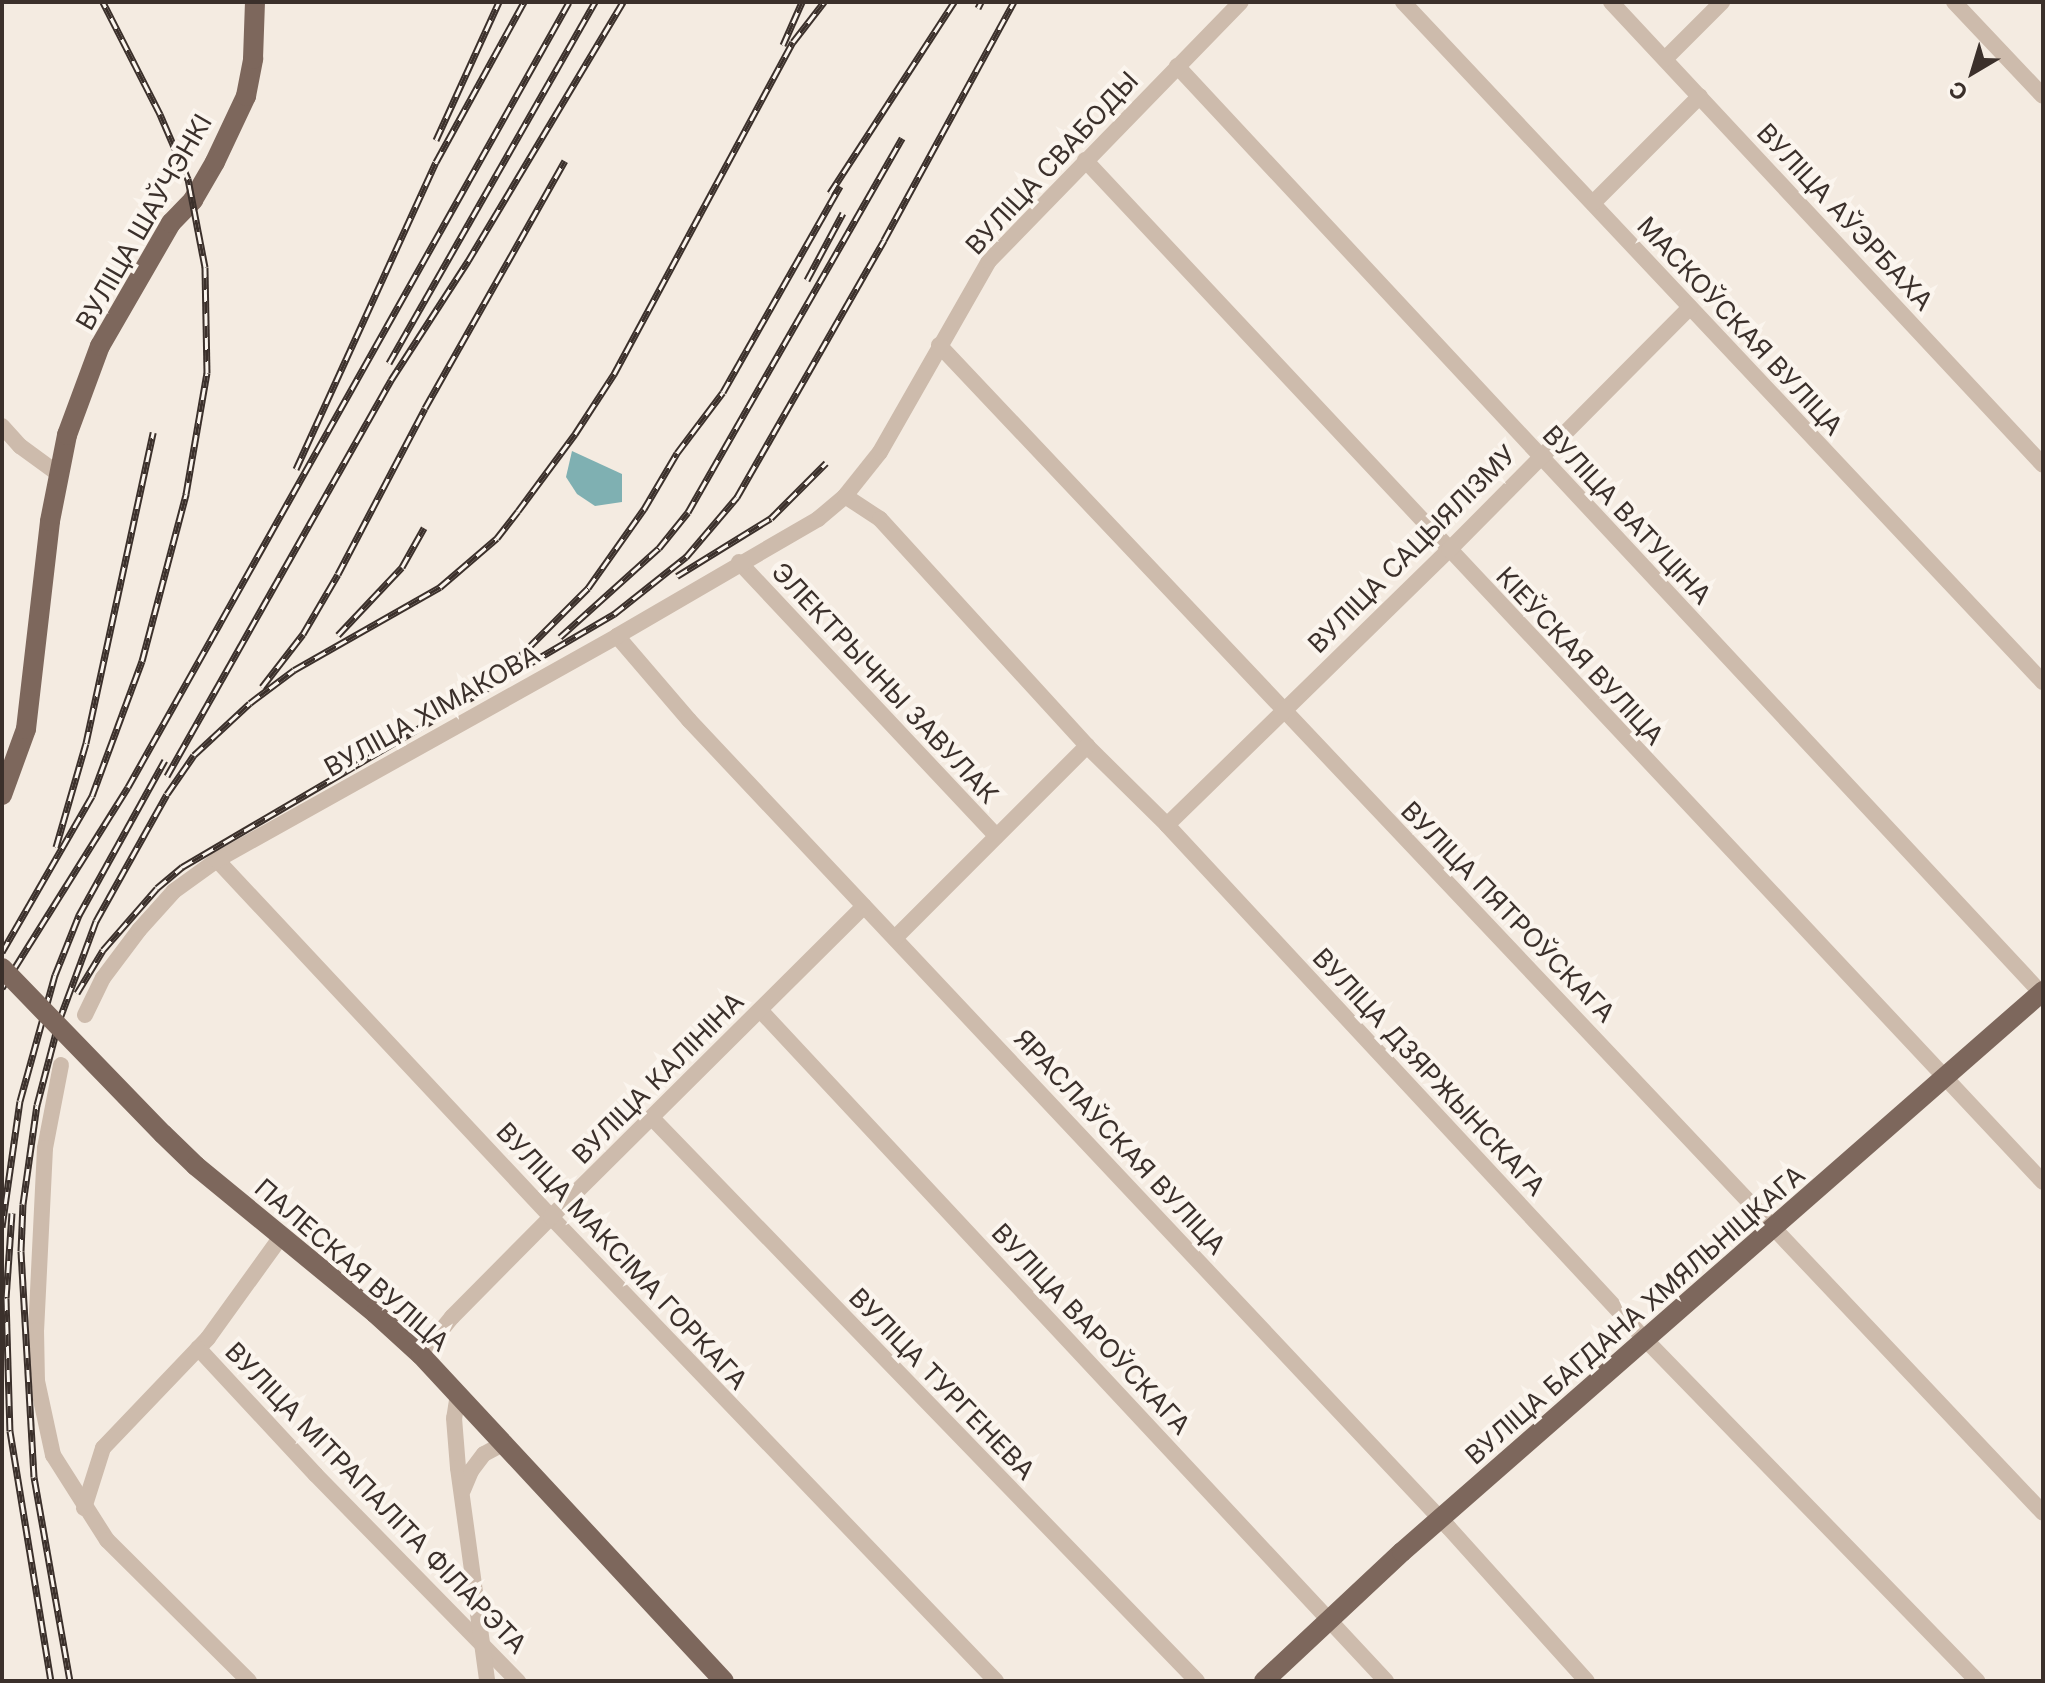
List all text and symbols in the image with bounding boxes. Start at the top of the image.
north arrow [1933,32,2013,112]
street label: ВУЛІЦА СВАБОДЫ [959,65,1145,261]
text: С [1944,76,1973,106]
street label: ВУЛІЦА ШАЎЧЭНКІ [70,109,218,335]
street label: ВУЛІЦА АЎЭРБАХА [1750,117,1940,317]
street label: МАСКОЎСКАЯ ВУЛІЦА [1631,210,1849,442]
street label: ВУЛІЦА ВАТУЦІНА [1536,419,1718,611]
street label: ВУЛІЦА САЦЫЯЛІЗМУ [1302,439,1522,659]
street label: ЭЛЕКТРЫЧНЫ ЗАВУЛАК [765,556,1005,810]
street label: КІЕЎСКАЯ ВУЛІЦА [1490,561,1670,751]
street label: ВУЛІЦА ХІМАКОВА [319,639,545,783]
street label: ВУЛІЦА ПЯТРОЎСКАГА [1394,795,1622,1029]
street label: ВУЛІЦА ДЗЯРЖЫНСКАГА [1306,942,1552,1202]
street label: ВУЛІЦА КАЛІНІНА [566,986,750,1170]
street label: ЯРАСЛАЎСКАЯ ВУЛІЦА [1008,1023,1232,1261]
street label: ВУЛІЦА МАКСІМА ГОРКАГА [490,1116,754,1396]
street label: ВУЛІЦА БАГДАНА ХМЯЛЬНІЦКАГА [1459,1159,1811,1471]
street label: ПАЛЕСКАЯ ВУЛІЦА [248,1172,456,1358]
street label: ВУЛІЦА ВАРОЎСКАГА [985,1217,1197,1441]
street label: ВУЛІЦА ТУРГЕНЕВА [843,1282,1041,1486]
street label: ВУЛІЦА МІТРАПАЛІТА ФІЛАРЭТА [219,1336,533,1660]

